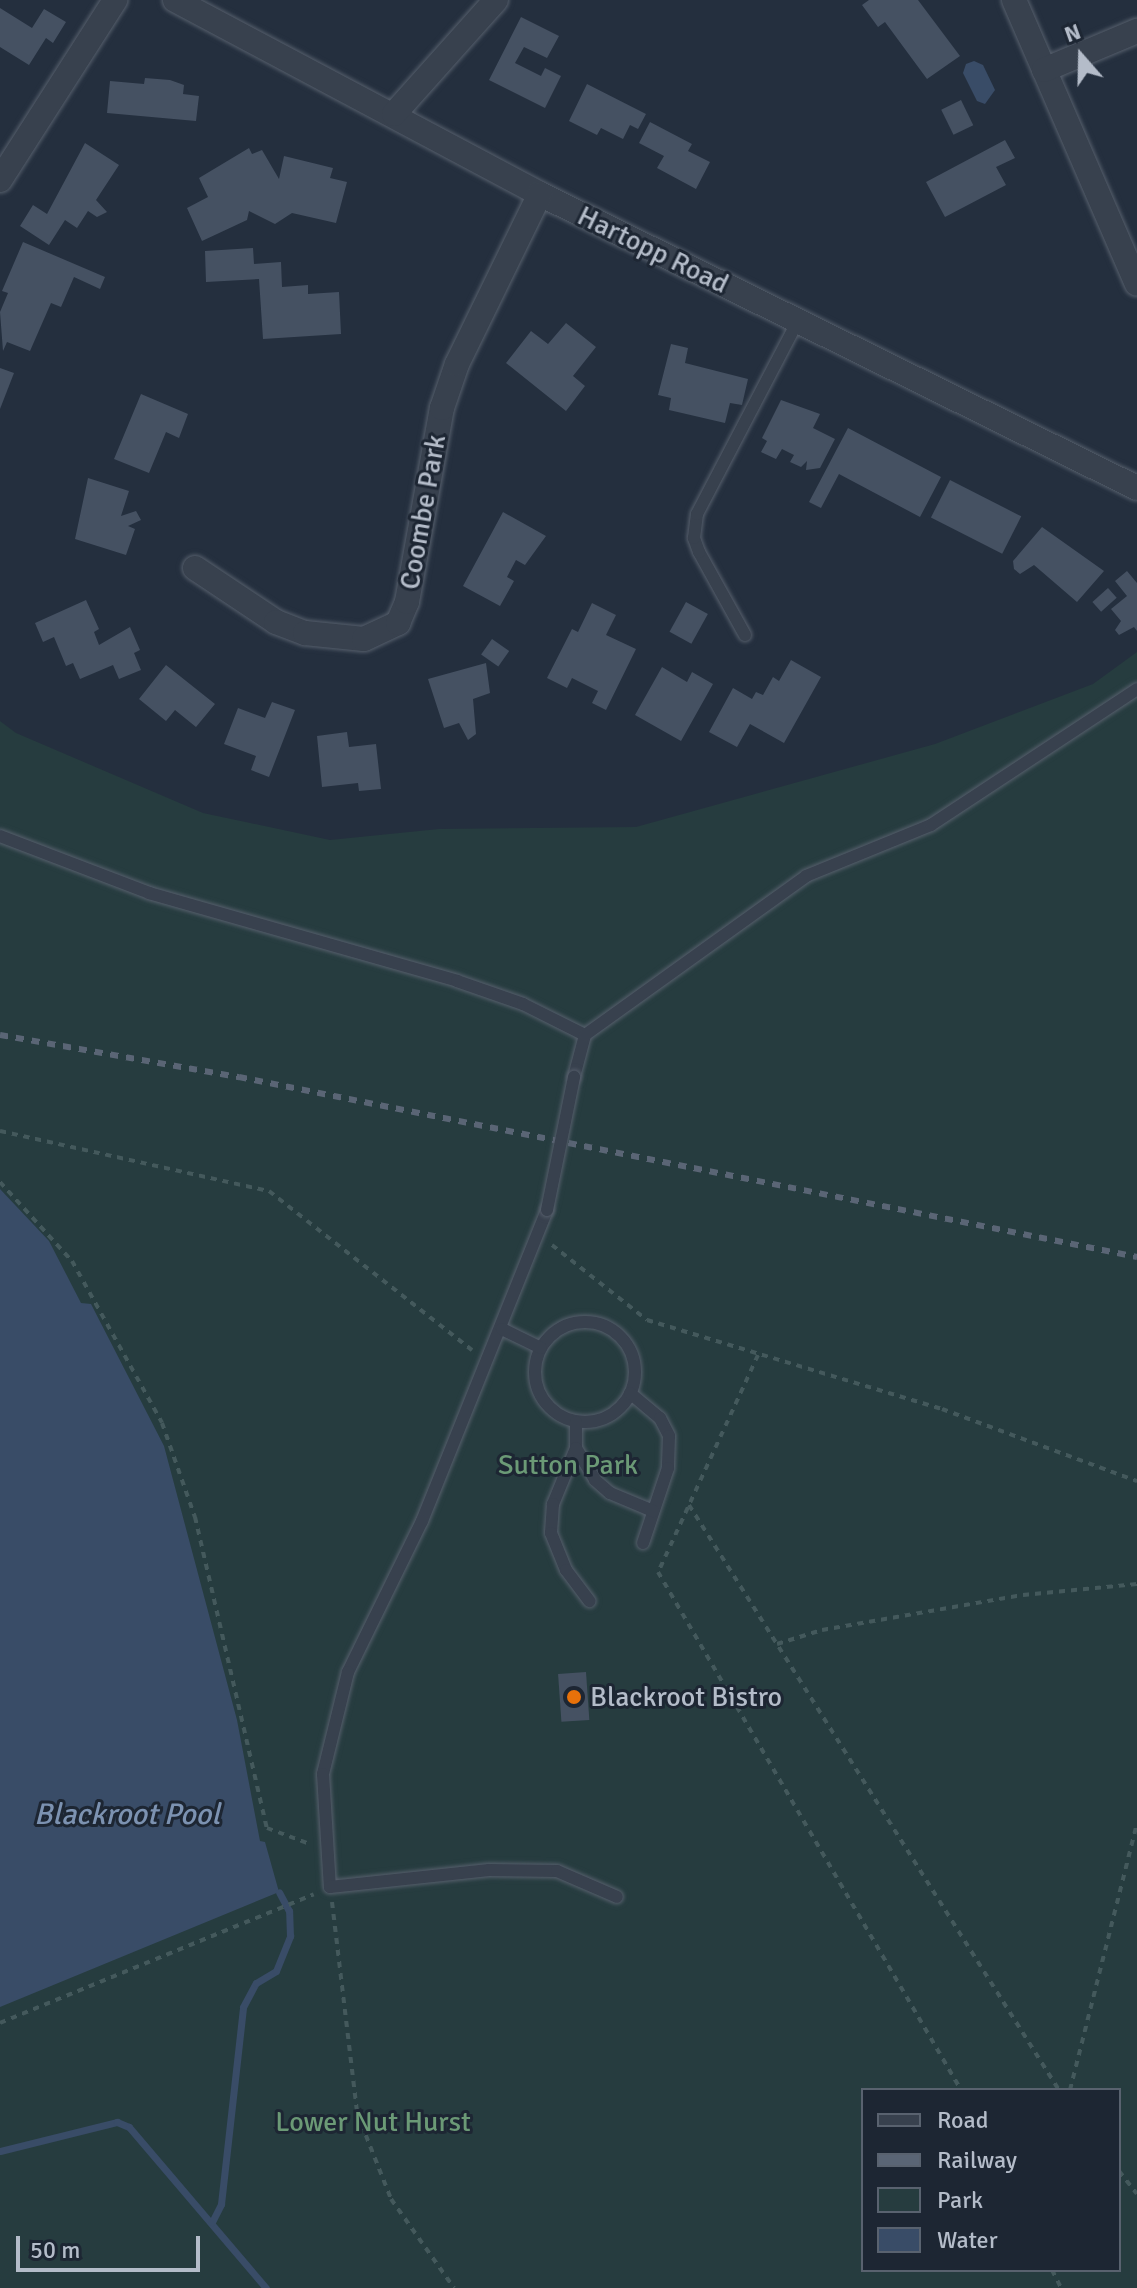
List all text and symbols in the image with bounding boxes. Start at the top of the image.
north arrow [1041,16,1121,96]
text: N [1061,18,1084,48]
street label: Hartopp Road [572,199,734,301]
street label: Coombe Park [393,432,453,592]
park label: Sutton Park [498,1448,638,1482]
place label: Blackroot Bistro [590,1680,782,1714]
marker: Blackroot Bistro [565,1688,583,1706]
water label: Blackroot Pool [34,1797,220,1833]
legend [861,2088,1121,2272]
park label: Lower Nut Hurst [275,2105,471,2139]
text: Road [937,2105,988,2135]
text: Railway [937,2145,1017,2175]
text: Park [937,2185,983,2215]
scale bar [20,2220,204,2270]
text: Water [937,2225,997,2255]
text: 50 m [30,2235,80,2265]

